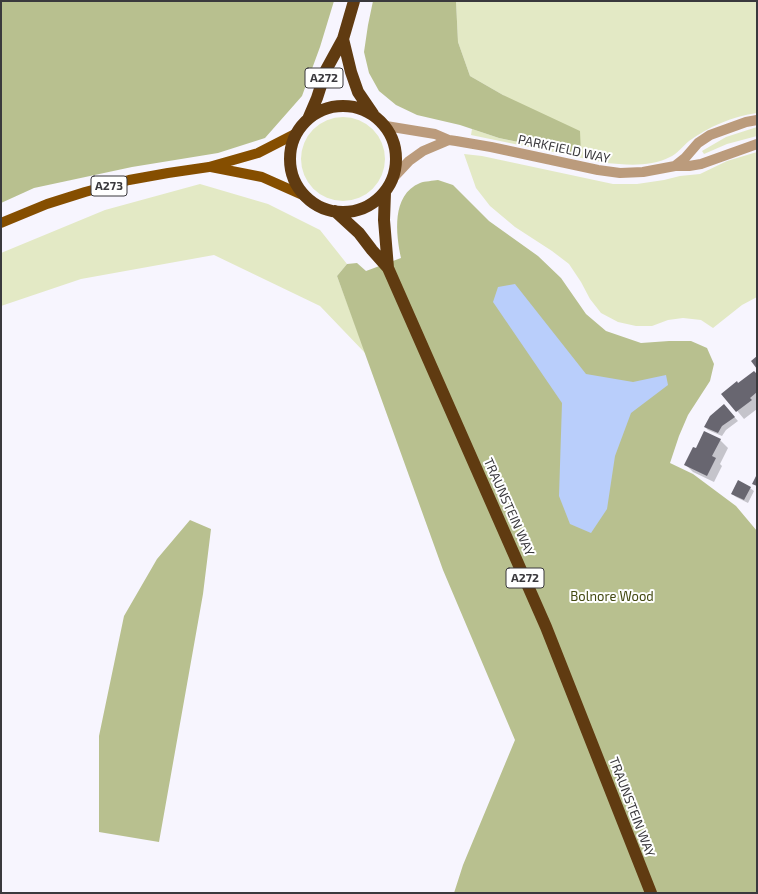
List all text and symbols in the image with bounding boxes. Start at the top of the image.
road number: A272 [305,68,343,88]
street label: PARKFIELD WAY [517,132,611,166]
road number: A273 [91,176,127,196]
street label: TRAUNSTEIN WAY [480,455,538,559]
road number: A272 [506,568,544,588]
park label: Bolnore Wood [570,589,654,605]
street label: TRAUNSTEIN WAY [606,755,658,859]

